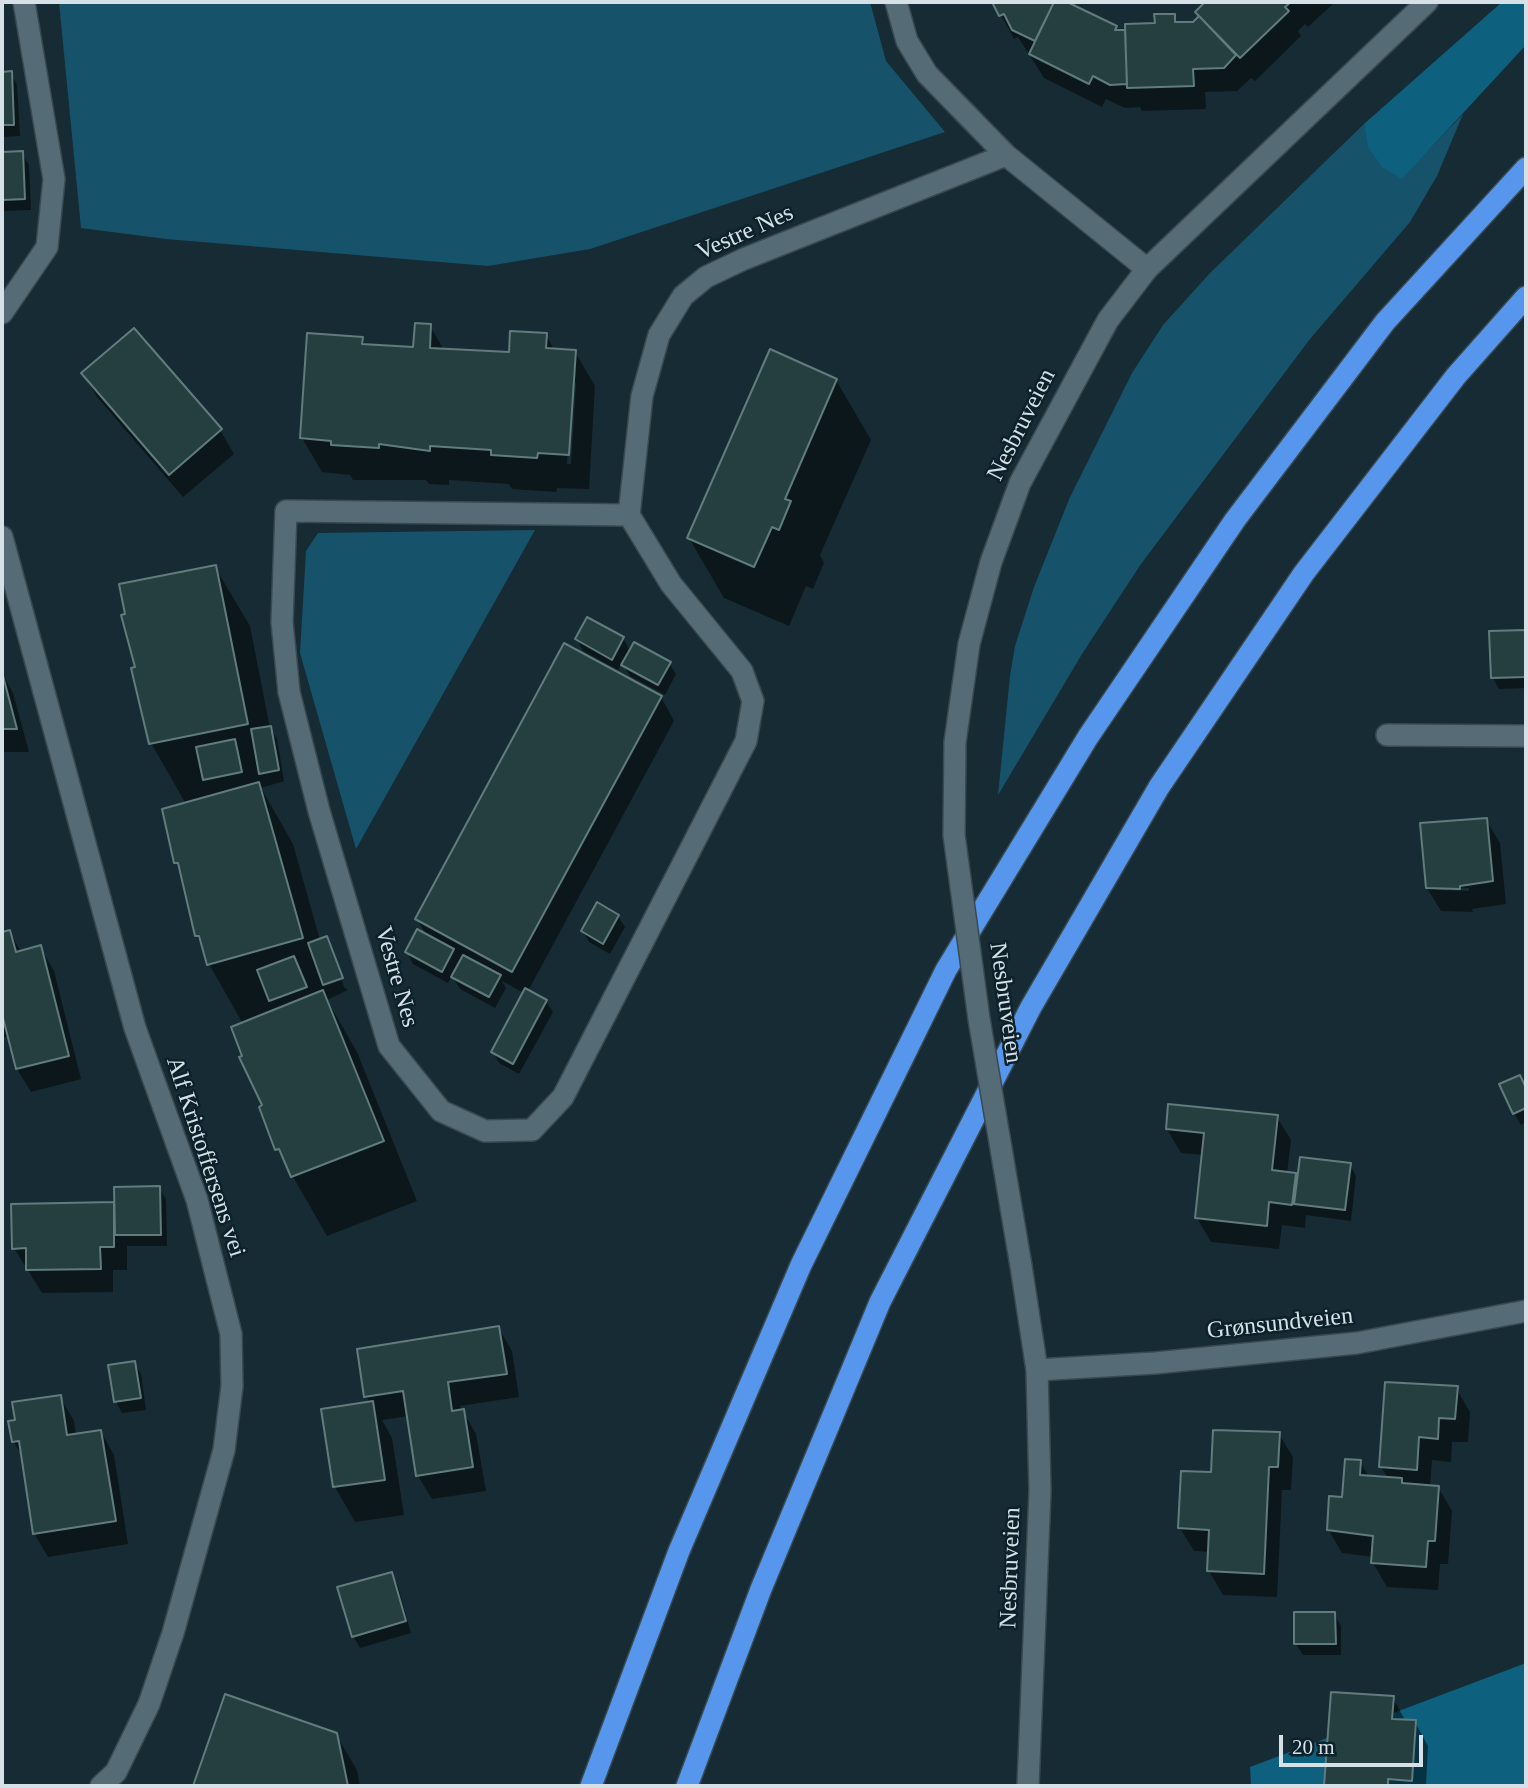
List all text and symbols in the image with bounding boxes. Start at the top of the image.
street label: Vestre Nes [692,199,798,267]
street label: Nesbruveien [982,364,1062,486]
street label: Vestre Nes [368,923,424,1031]
street label: Nesbruveien [982,941,1028,1065]
street label: Alf Kristoffersens vei [159,1053,251,1261]
street label: Grønsundveien [1206,1302,1354,1346]
street label: Nesbruveien [994,1507,1028,1629]
scale bar [1283,1722,1426,1766]
text: 20 m [1292,1735,1335,1759]

